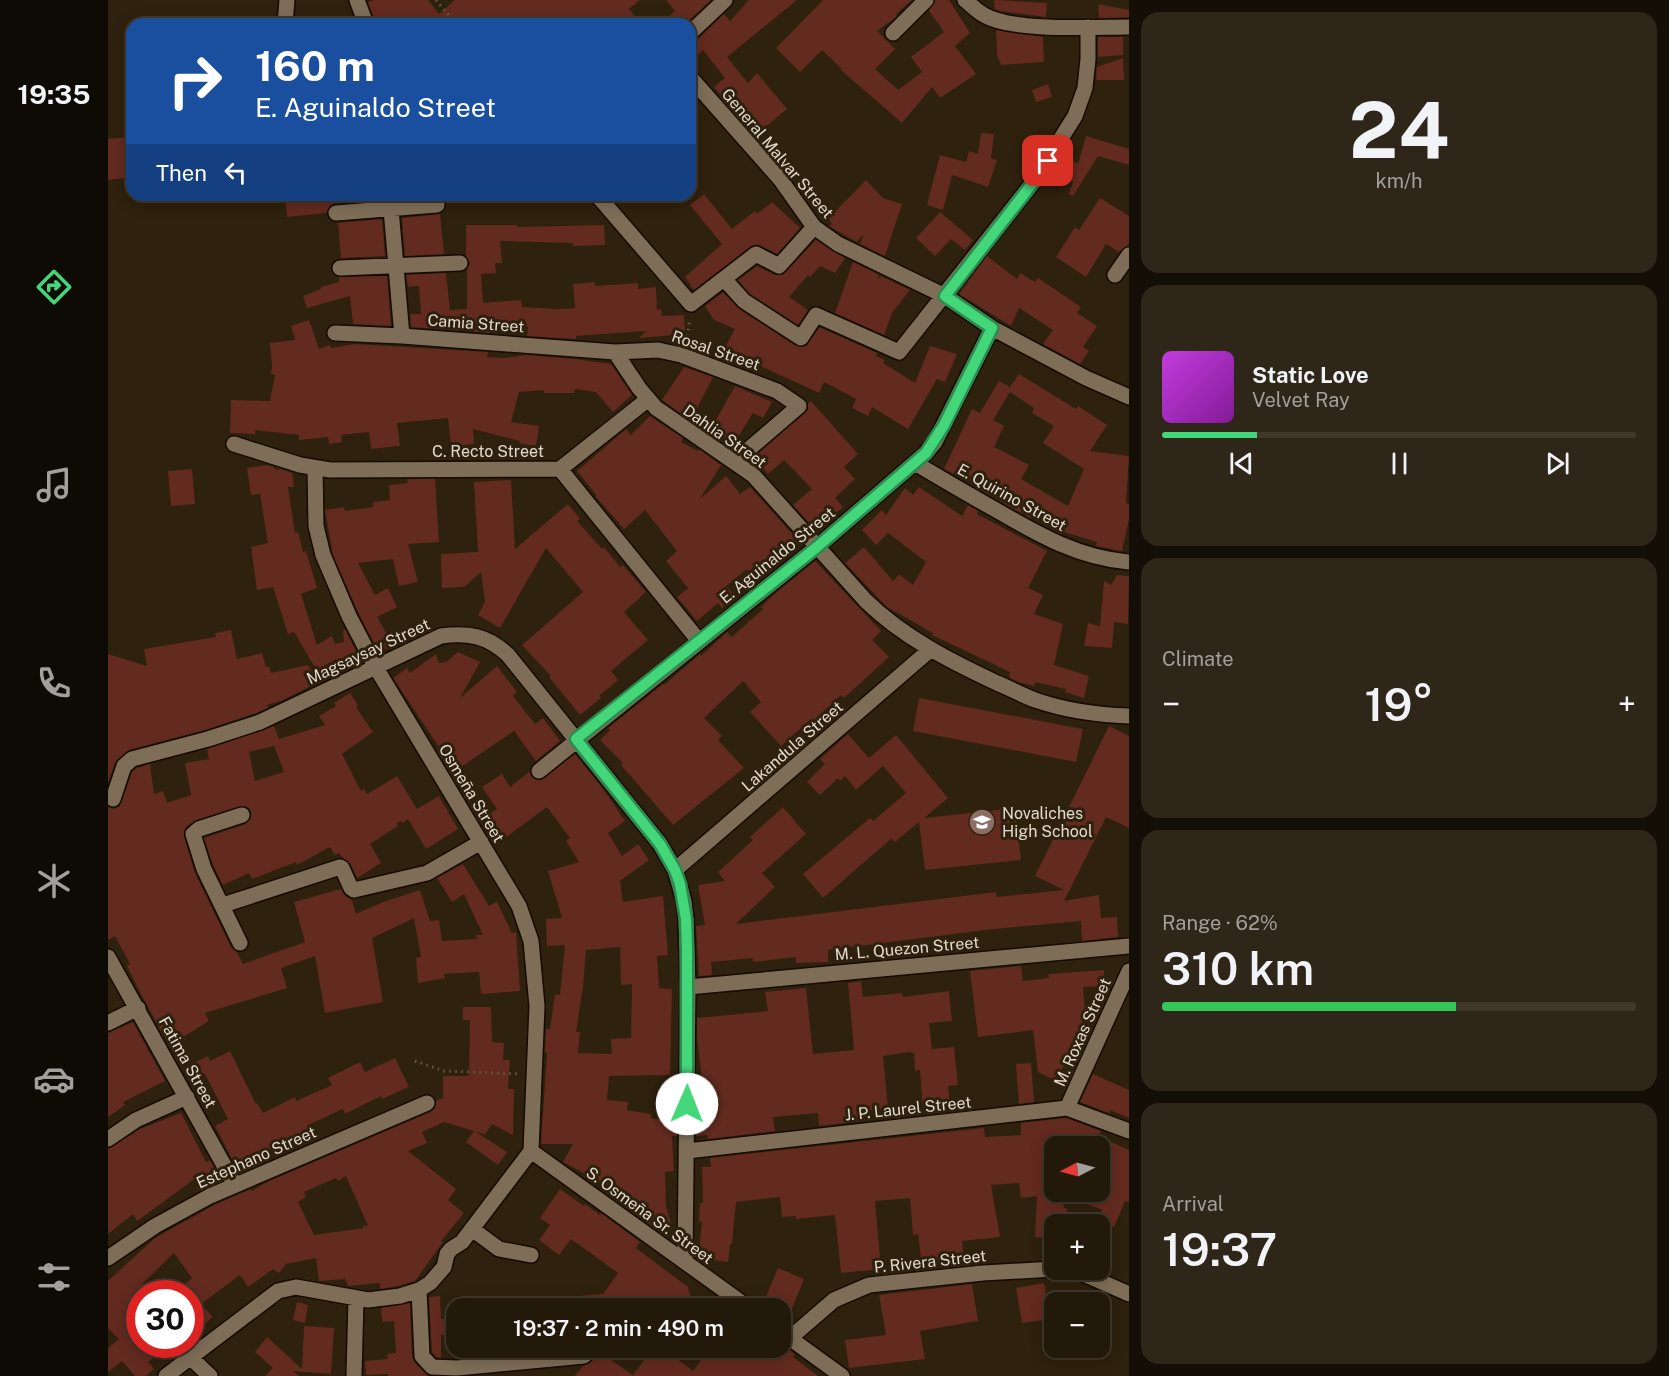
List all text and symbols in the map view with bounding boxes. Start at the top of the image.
text: 160 m [255,41,375,90]
icon: right [156,42,234,120]
text: 19:35 [18,78,90,110]
text: 24 [1349,84,1449,176]
street label: General Malvar Street [718,85,838,222]
text: E. Aguinaldo Street [255,91,496,123]
pin [1022,135,1073,186]
icon: arrive [1031,144,1064,177]
icon: left [219,156,252,189]
text: Then [156,160,207,186]
text: km/h [1375,169,1423,193]
icon: directions [33,266,75,308]
street label: Camia Street [427,311,525,336]
street label: Rosal Street [669,327,762,374]
text: Static Love [1252,362,1369,388]
text: Velvet Ray [1252,388,1350,412]
street label: Dahlia Street [679,401,770,472]
street label: C. Recto Street [432,442,544,461]
icon: previous [1225,447,1258,480]
icon: pause [1383,447,1416,480]
icon: next [1541,447,1574,480]
street label: E. Quirino Street [954,460,1069,535]
icon: music [33,464,75,506]
street label: E. Aguinaldo Street [716,503,839,608]
street label: Magsaysay Street [304,615,433,688]
text: Climate [1162,647,1234,671]
icon: phone [33,662,75,704]
text: 19° [1365,678,1433,731]
text: − [1162,685,1180,723]
text: + [1618,685,1636,723]
street label: Lakandula Street [738,697,847,795]
street label: Osmeña Street [435,741,508,846]
place label: Novaliches High School [1002,804,1093,841]
school or university icon: Novaliches High School [967,807,997,837]
icon: climate [33,860,75,902]
text: Range · 62% [1162,911,1278,935]
street label: M. L. Quezon Street [834,933,980,964]
text: 310 km [1162,942,1314,995]
street label: M. Roxas Street [1050,975,1115,1089]
street label: Fatima Street [155,1013,220,1111]
icon: car [33,1058,75,1100]
position arrow [655,1072,719,1136]
street label: J. P. Laurel Street [844,1092,972,1125]
street label: Estephano Street [193,1123,319,1192]
north arrow [1044,1136,1110,1202]
map controls [1044,1136,1110,1358]
street label: S. Osmeña Sr. Street [583,1163,717,1268]
text: Arrival [1162,1192,1224,1216]
button: + [1044,1214,1110,1280]
text: 19:37 [1162,1223,1277,1276]
street label: P. Rivera Street [873,1246,987,1277]
icon: filters [33,1256,75,1298]
speed limit sign: 30 [126,1280,204,1358]
button: − [1044,1292,1110,1358]
text: 19:37 · 2 min · 490 m [513,1315,724,1341]

